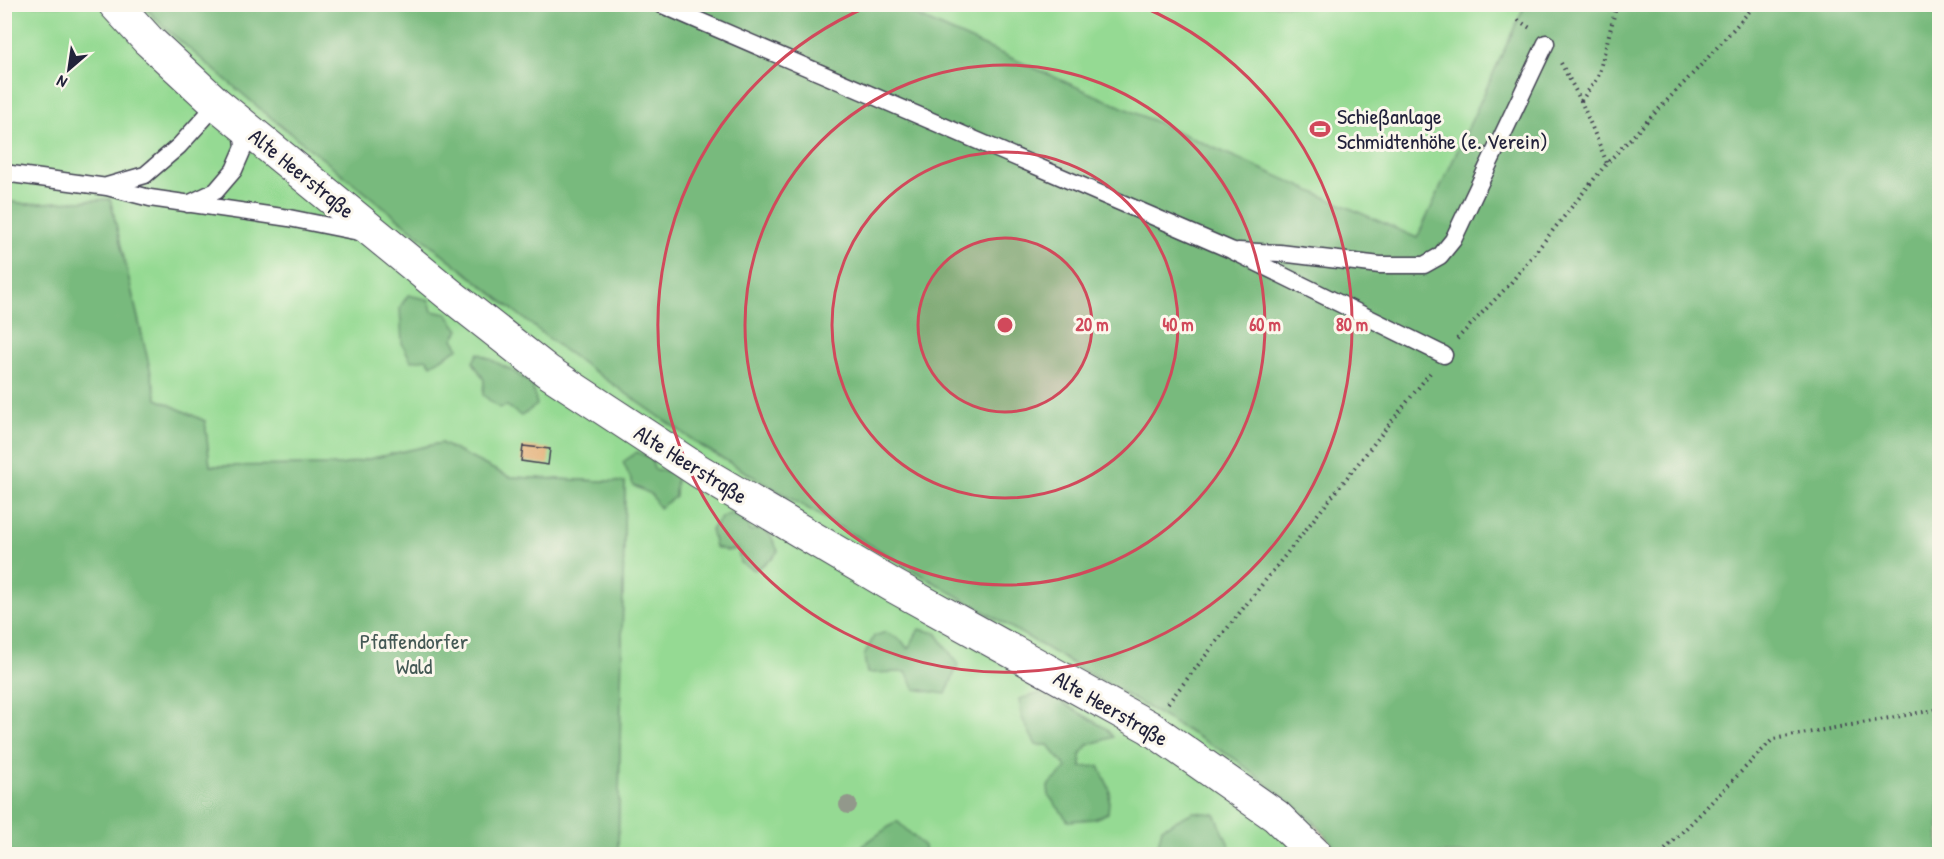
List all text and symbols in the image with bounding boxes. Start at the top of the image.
north arrow [39,39,99,99]
text: N [52,70,71,94]
place label: Schießanlage Schmidtenhöhe (e. Verein) [1337,101,1548,156]
sports icon: Schießanlage Schmidtenhöhe (e. Verein) [1308,117,1332,141]
street label: Alte Heerstraße [243,121,361,225]
text: 20 m [1076,312,1108,337]
text: 40 m [1162,312,1194,337]
text: 60 m [1249,312,1281,337]
text: 80 m [1336,312,1368,337]
centre of rings [995,315,1015,335]
street label: Alte Heerstraße [629,417,753,511]
park label: Pfaffendorfer Wald [360,626,469,681]
street label: Alte Heerstraße [1048,663,1174,753]

